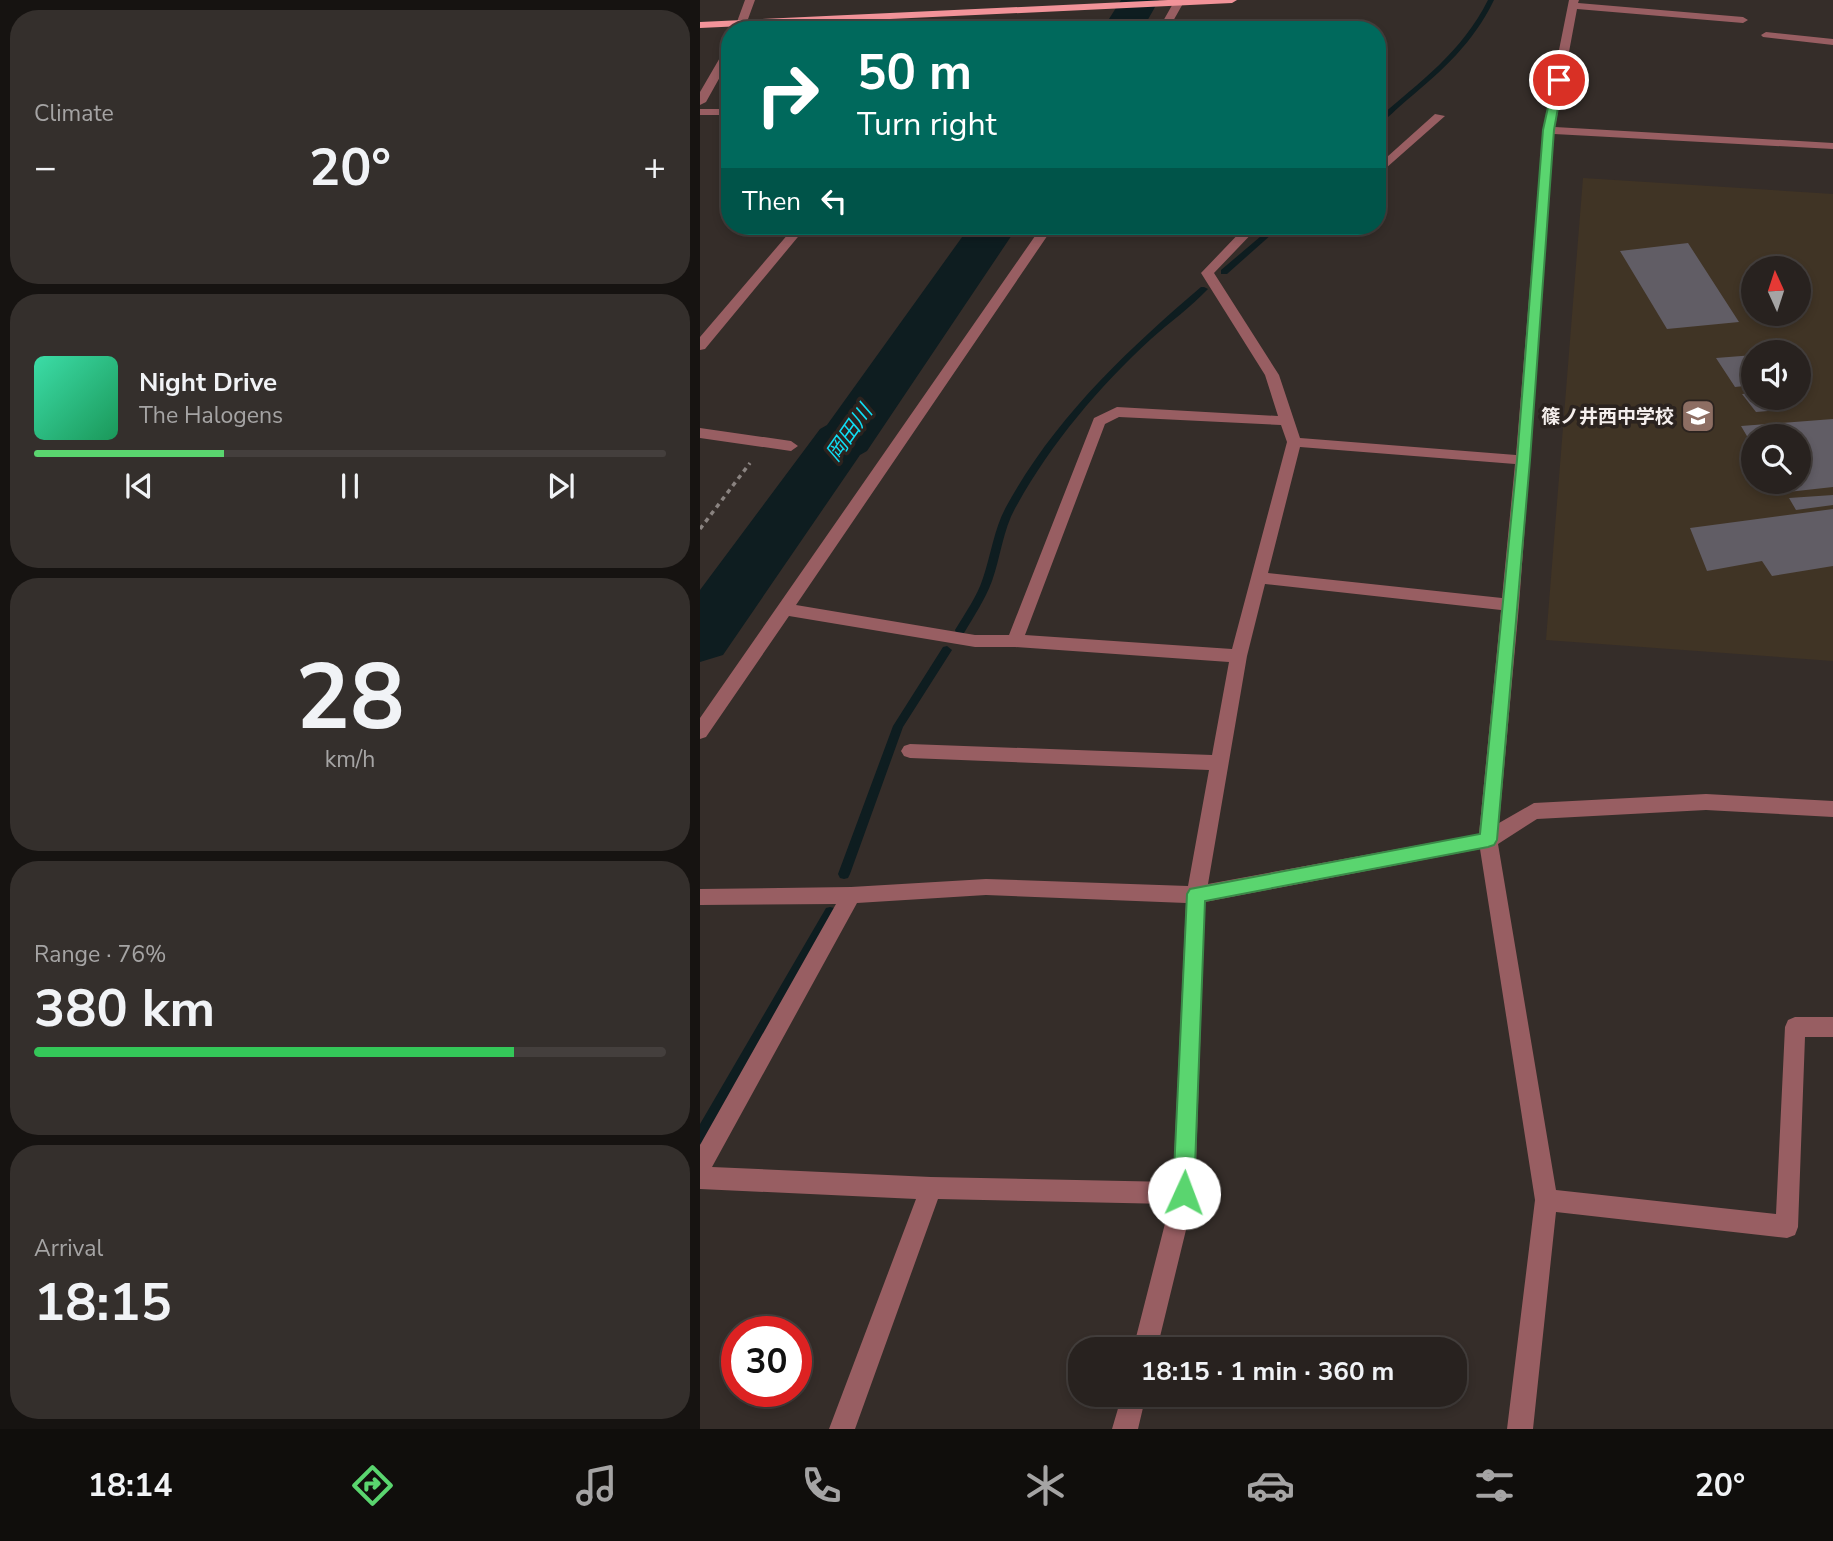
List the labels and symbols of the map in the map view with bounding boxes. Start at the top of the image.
pin [1529,50,1589,110]
north arrow [1741,256,1811,326]
school or university icon: 篠ノ井西中学校 [1679,397,1717,435]
water label: 岡田川 [819,398,880,467]
place label: 篠ノ井西中学校 [1541,404,1674,430]
position arrow [1147,1156,1221,1230]
speed limit sign: 30 [721,1316,812,1407]

